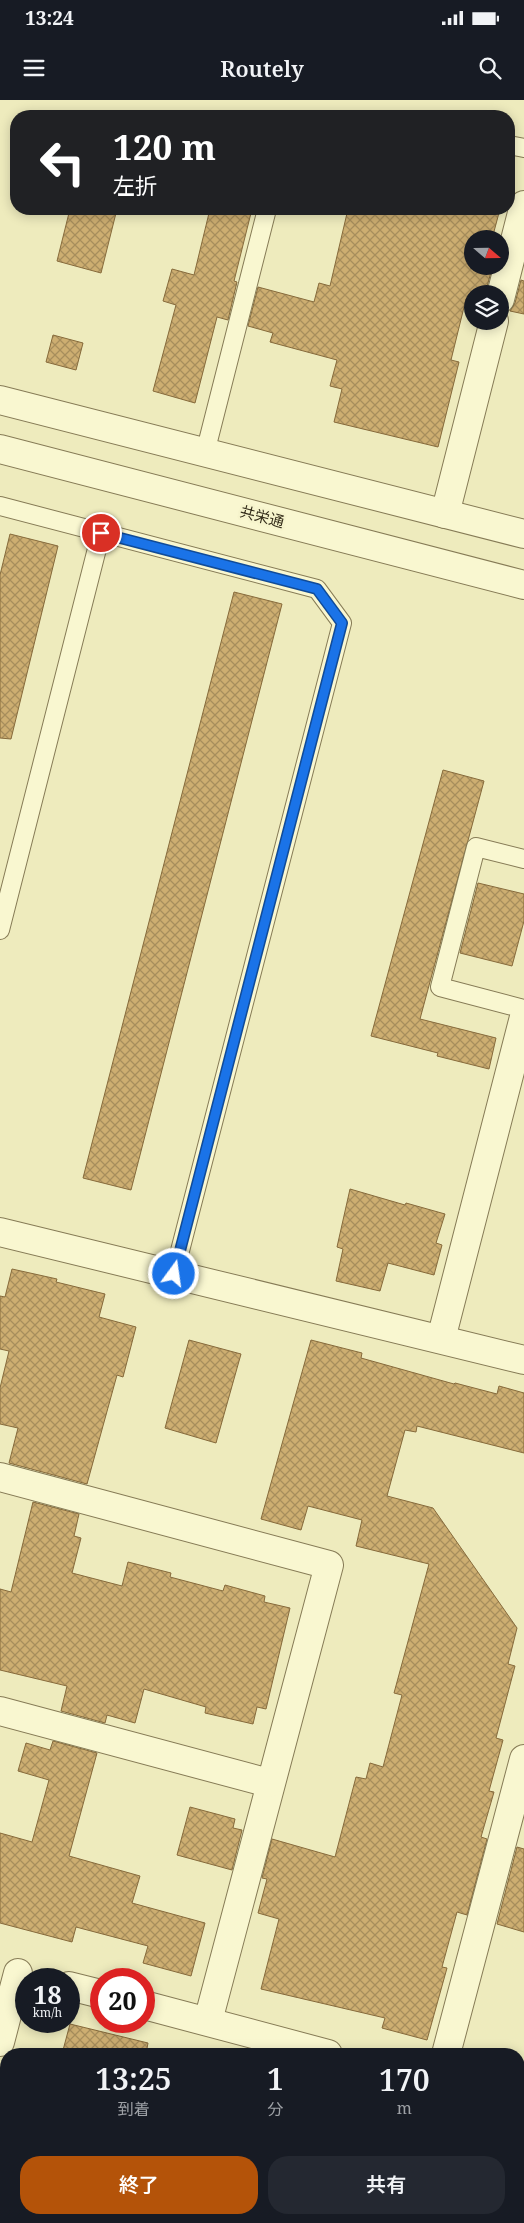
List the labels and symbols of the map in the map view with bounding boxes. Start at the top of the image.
north arrow [464,230,509,275]
street label: 共栄通 [238,501,287,532]
pin [80,512,122,554]
position arrow [147,1247,199,1299]
speed limit sign: 20 [90,1968,155,2033]

